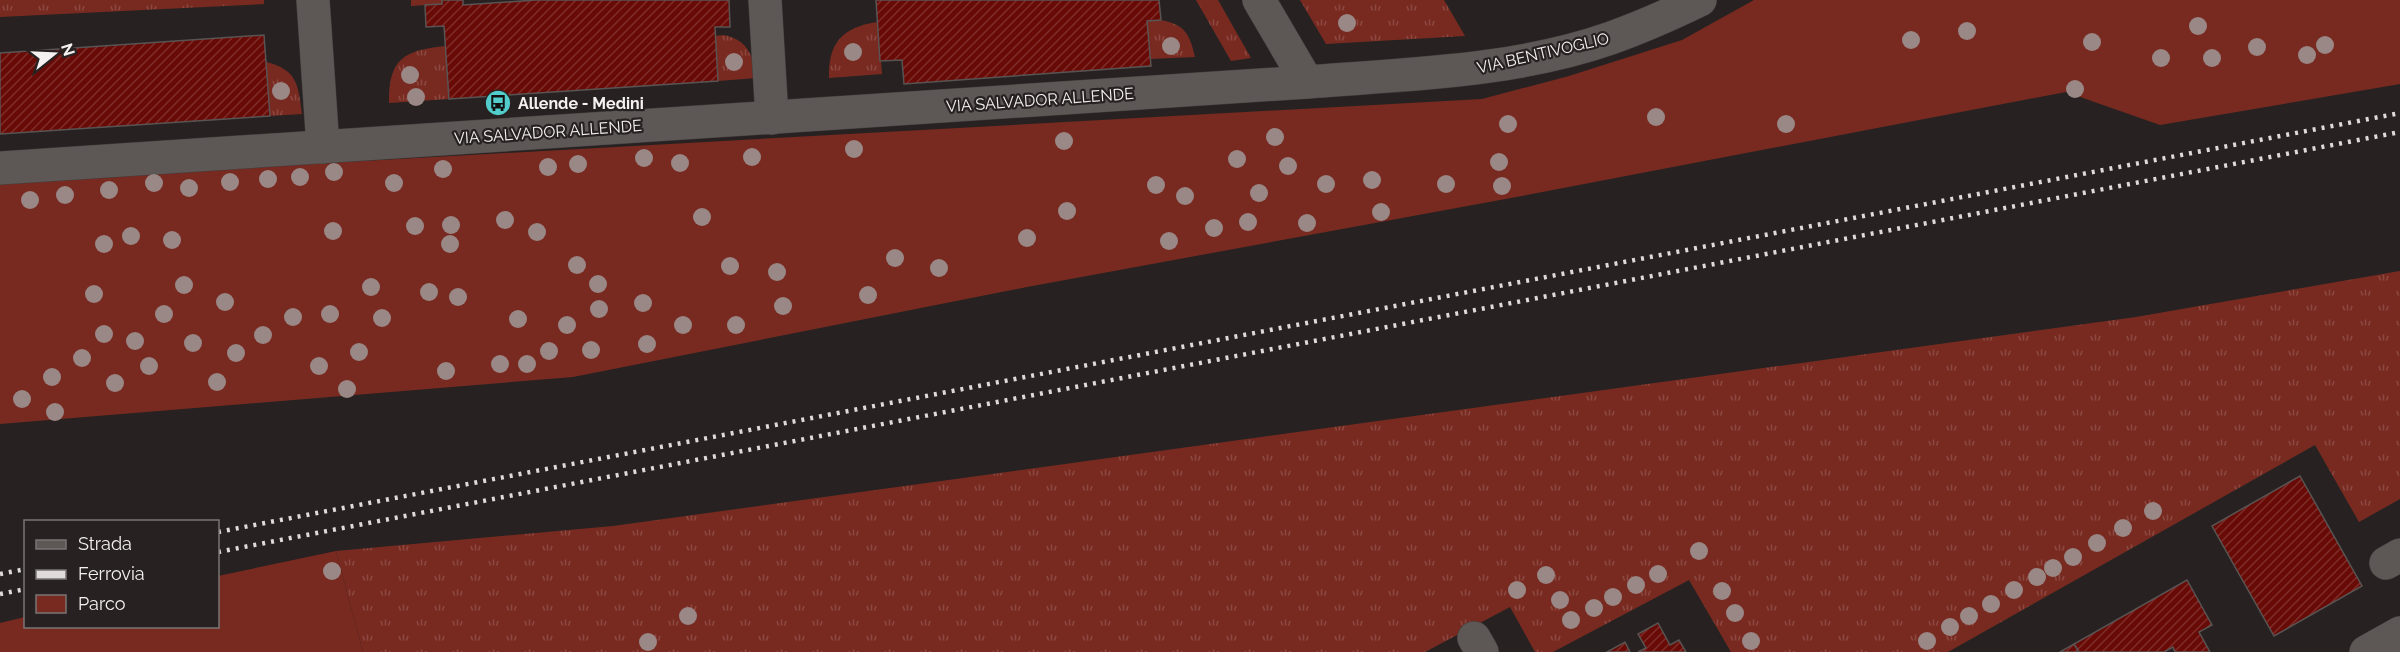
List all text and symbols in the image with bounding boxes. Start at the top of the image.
north arrow [24,24,84,84]
street label: VIA BENTIVOGLIO [1475,29,1611,77]
text: N [57,41,79,58]
street label: VIA SALVADOR ALLENDE [945,84,1135,116]
bus stop icon: Allende - Medini [483,88,513,118]
place label: Allende - Medini [518,94,644,113]
street label: VIA SALVADOR ALLENDE [453,116,643,148]
legend [24,520,219,628]
text: Strada [78,533,132,554]
text: Ferrovia [78,563,145,584]
text: Parco [78,593,126,614]

